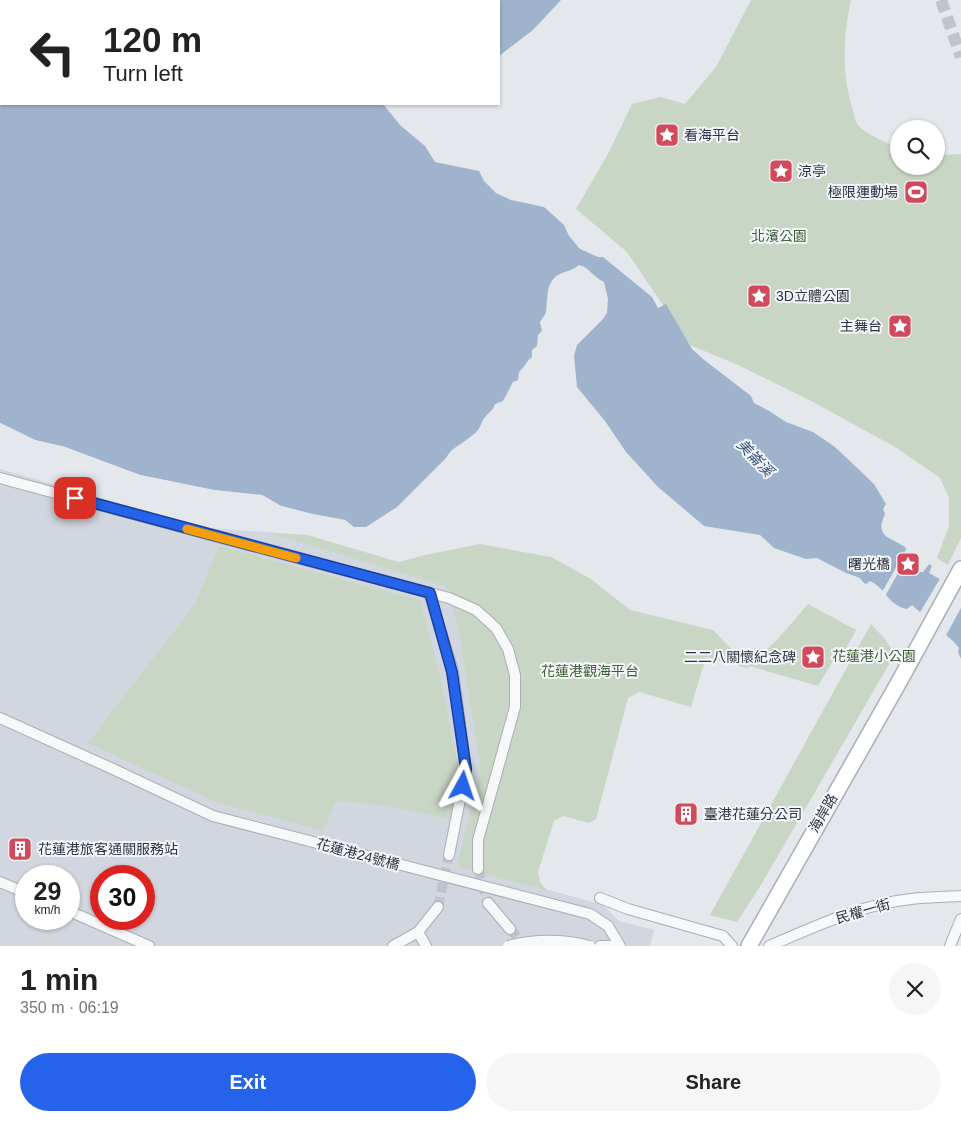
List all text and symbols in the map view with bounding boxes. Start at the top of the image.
icon: left [20,20,85,85]
text: 120 m [103,20,202,59]
text: Turn left [103,61,183,86]
map controls [890,120,945,175]
button: search [890,120,945,175]
place icon: 看海平台 [654,122,680,148]
place label: 看海平台 [684,127,740,143]
place icon: 涼亭 [768,158,794,184]
place label: 涼亭 [798,163,826,179]
sports icon: 極限運動場 [903,179,929,205]
place label: 極限運動場 [828,184,898,200]
park label: 北濱公園 [751,228,807,244]
place icon: 3D立體公園 [746,283,772,309]
place label: 3D立體公園 [776,288,850,304]
place icon: 主舞台 [887,313,913,339]
place label: 主舞台 [840,318,882,334]
water label: 美崙溪 [734,436,778,481]
pin [54,477,96,519]
icon: arrive [61,484,89,512]
place icon: 曙光橋 [895,551,921,577]
place label: 曙光橋 [848,556,890,572]
place icon: 二二八關懷紀念碑 [800,644,826,670]
park label: 花蓮港小公園 [832,648,916,664]
place label: 二二八關懷紀念碑 [684,649,796,665]
park label: 花蓮港觀海平台 [541,663,639,679]
position arrow [436,759,488,811]
street label: 海岸路 [806,791,840,835]
building icon: 臺港花蓮分公司 [673,801,699,827]
place label: 臺港花蓮分公司 [704,806,802,822]
street label: 花蓮港24號橋 [315,835,401,873]
building icon: 花蓮港旅客通關服務站 [7,836,33,862]
place label: 花蓮港旅客通關服務站 [38,841,178,857]
speed limit sign: 30 [90,865,155,930]
text: 29 [34,877,61,905]
street label: 民權一街 [834,896,892,926]
text: km/h [34,903,61,917]
text: 1 min [20,963,98,996]
button: close [889,963,941,1015]
text: 350 m · 06:19 [20,999,119,1016]
button: Exit [20,1053,476,1111]
button: Share [486,1053,941,1111]

